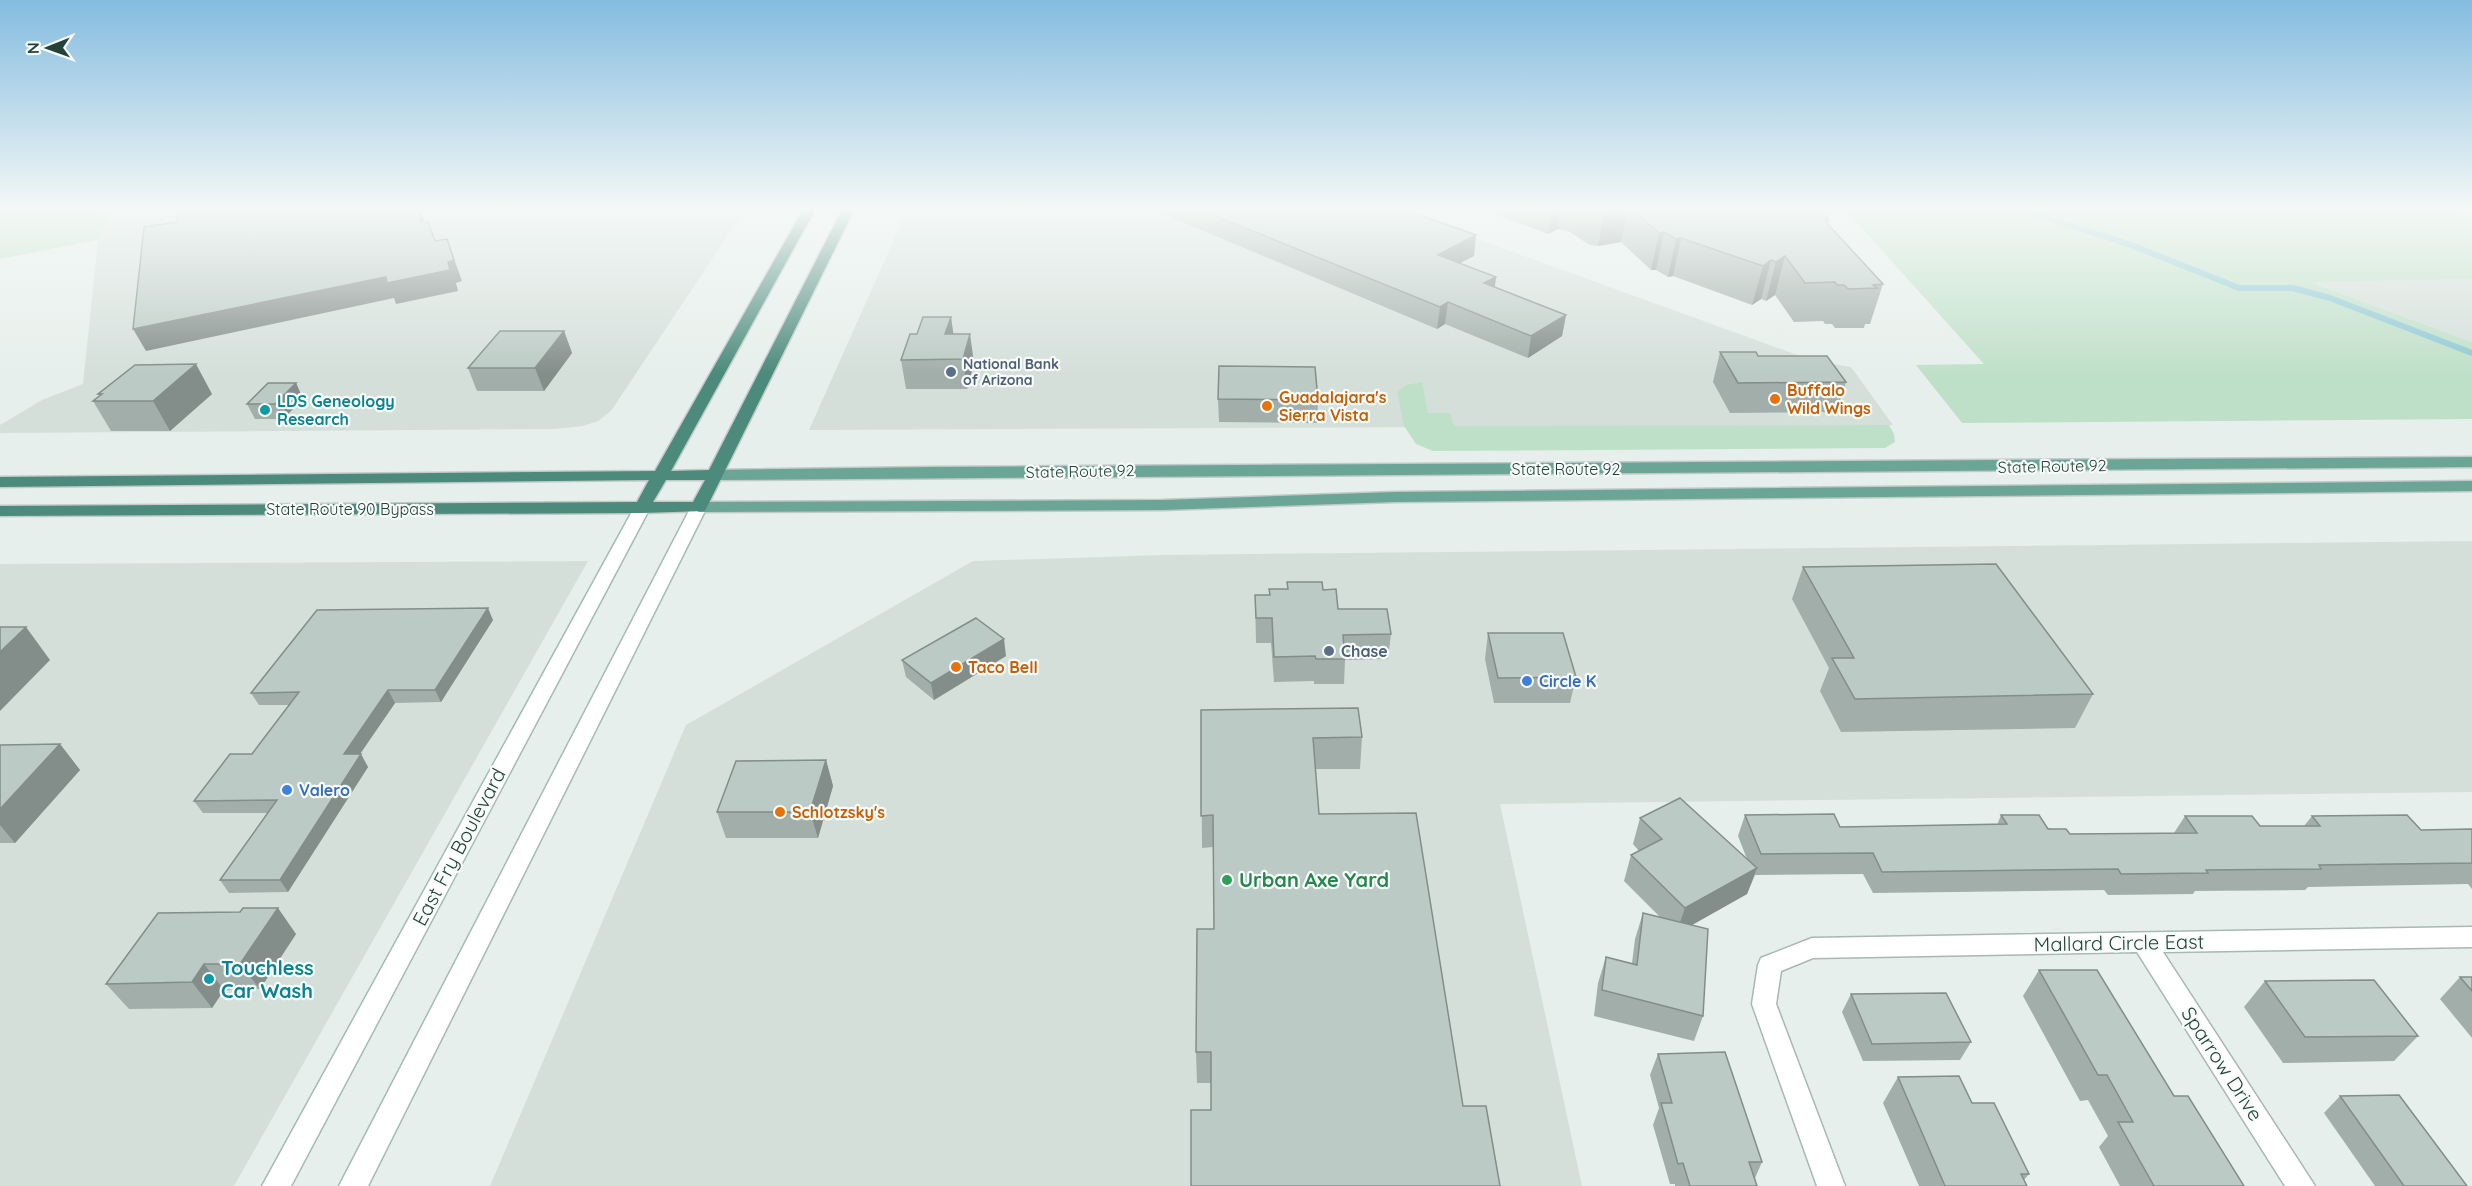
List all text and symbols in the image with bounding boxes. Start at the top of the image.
north arrow [18,18,78,78]
text: N [23,42,43,54]
place label: National Bank of Arizona [963,355,1059,389]
marker: National Bank of Arizona [944,365,958,379]
place label: Buffalo Wild Wings [1787,380,1871,418]
place label: Guadalajara's Sierra Vista [1279,387,1387,425]
place label: LDS Geneology Research [277,391,395,429]
marker: Buffalo Wild Wings [1768,392,1782,406]
marker: Guadalajara's Sierra Vista [1260,399,1274,413]
marker: LDS Geneology Research [258,403,272,417]
street label: State Route 92 [1997,455,2107,477]
street label: State Route 92 [1512,459,1621,479]
street label: State Route 92 [1025,460,1135,482]
street label: State Route 90 Bypass [266,499,434,519]
place label: Chase [1341,641,1388,661]
marker: Chase [1322,644,1336,658]
place label: Taco Bell [968,657,1038,677]
marker: Taco Bell [949,660,963,674]
place label: Circle K [1539,671,1596,691]
marker: Circle K [1520,674,1534,688]
street label: East Fry Boulevard [406,764,511,930]
place label: Valero [299,780,350,800]
marker: Valero [280,783,294,797]
place label: Schlotzsky's [792,802,885,822]
marker: Schlotzsky's [773,805,787,819]
place label: Urban Axe Yard [1239,867,1389,892]
marker: Urban Axe Yard [1220,873,1234,887]
street label: Mallard Circle East [2033,929,2205,956]
place label: Touchless Car Wash [221,955,314,1003]
marker: Touchless Car Wash [202,972,216,986]
street label: Sparrow Drive [2176,1002,2269,1126]

